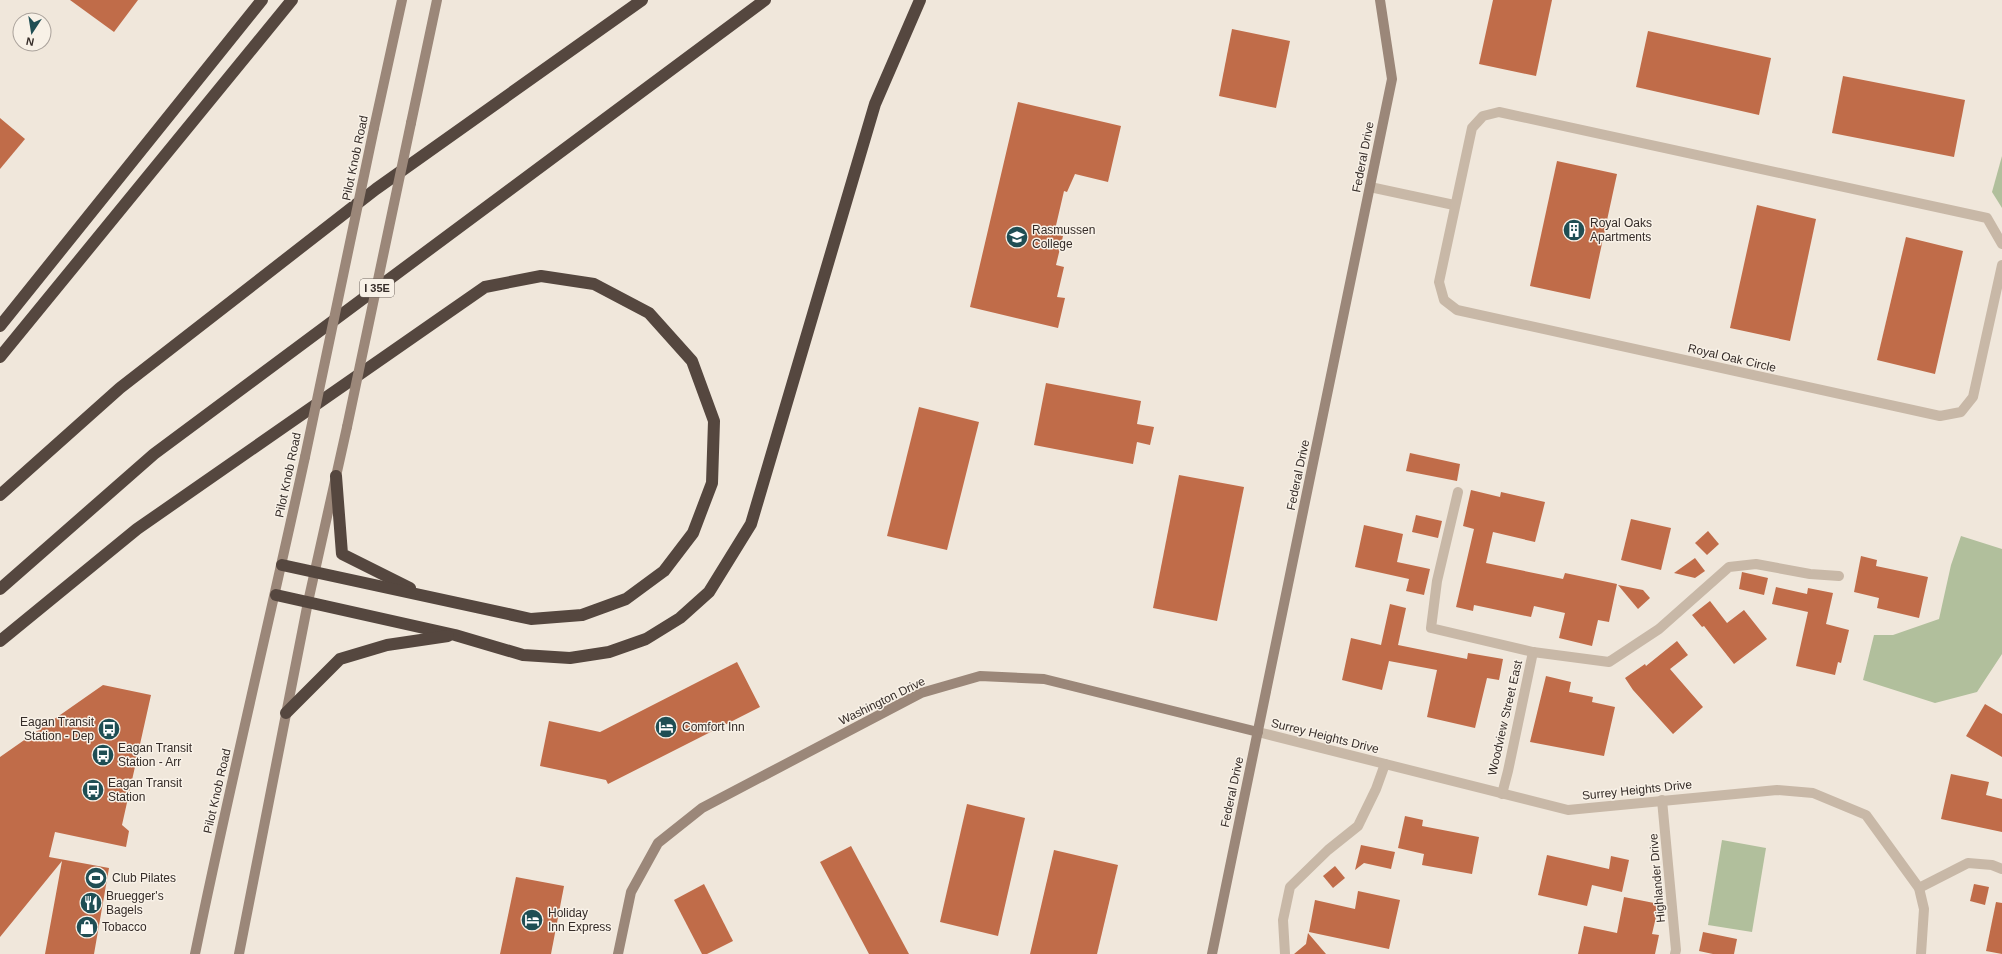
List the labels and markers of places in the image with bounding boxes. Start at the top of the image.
place label: Royal Oaks Apartments [1590,216,1652,244]
building icon: Royal Oaks Apartments [1561,217,1587,243]
place label: Rasmussen College [1032,223,1095,251]
school or university icon: Rasmussen College [1004,224,1030,250]
hotel icon: Comfort Inn [653,714,679,740]
place label: Eagan Transit Station - Dep [20,715,95,743]
bus stop icon: Eagan Transit Station - Dep [96,716,122,742]
place label: Comfort Inn [682,720,745,734]
place label: Eagan Transit Station - Arr [118,741,193,769]
bus stop icon: Eagan Transit Station - Arr [90,742,116,768]
place label: Eagan Transit Station [108,776,183,804]
bus stop icon: Eagan Transit Station [80,777,106,803]
sports icon: Club Pilates [83,865,109,891]
place label: Club Pilates [112,871,176,885]
place label: Bruegger's Bagels [106,889,164,917]
restaurant icon: Bruegger's Bagels [78,890,104,916]
place label: Holiday Inn Express [548,906,611,934]
hotel icon: Holiday Inn Express [519,907,545,933]
shop icon: Tobacco [74,914,100,940]
place label: Tobacco [102,920,147,934]

